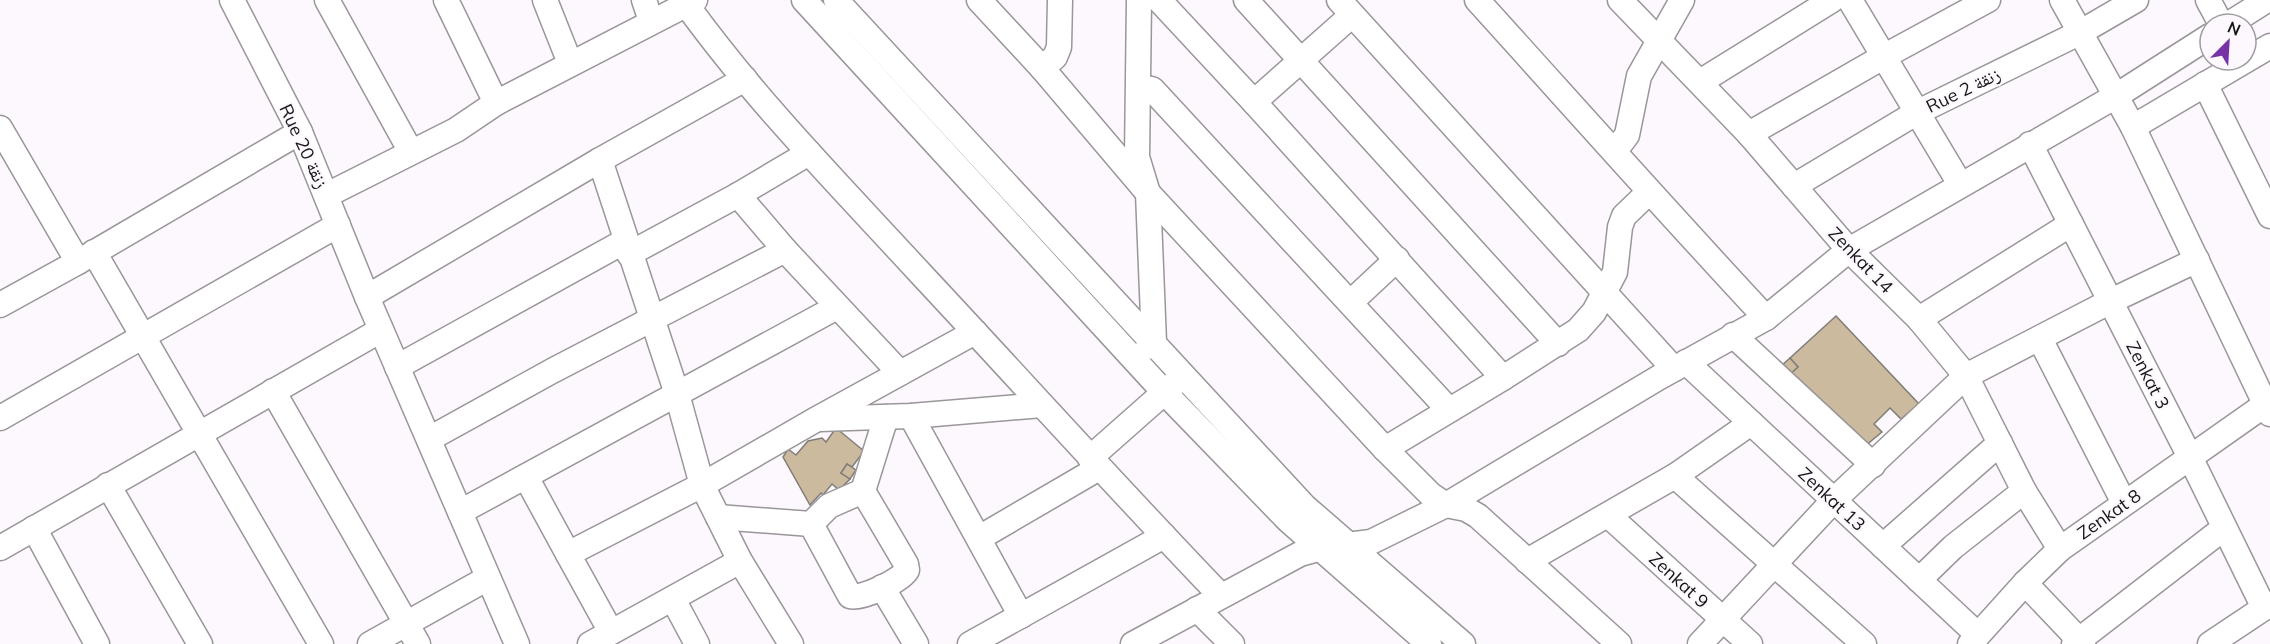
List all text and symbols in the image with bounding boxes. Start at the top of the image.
north arrow [2198,12,2258,72]
text: N [2225,17,2244,40]
street label: Rue 2 زنقة [1922,62,2004,118]
street label: Rue 20 زنقة [274,100,334,192]
street label: Zenkat 14 [1824,222,1898,298]
street label: Zenkat 3 [2121,337,2175,413]
street label: Zenkat 13 [1794,462,1870,536]
street label: Zenkat 8 [2073,484,2145,544]
street label: Zenkat 9 [1644,547,1714,613]

